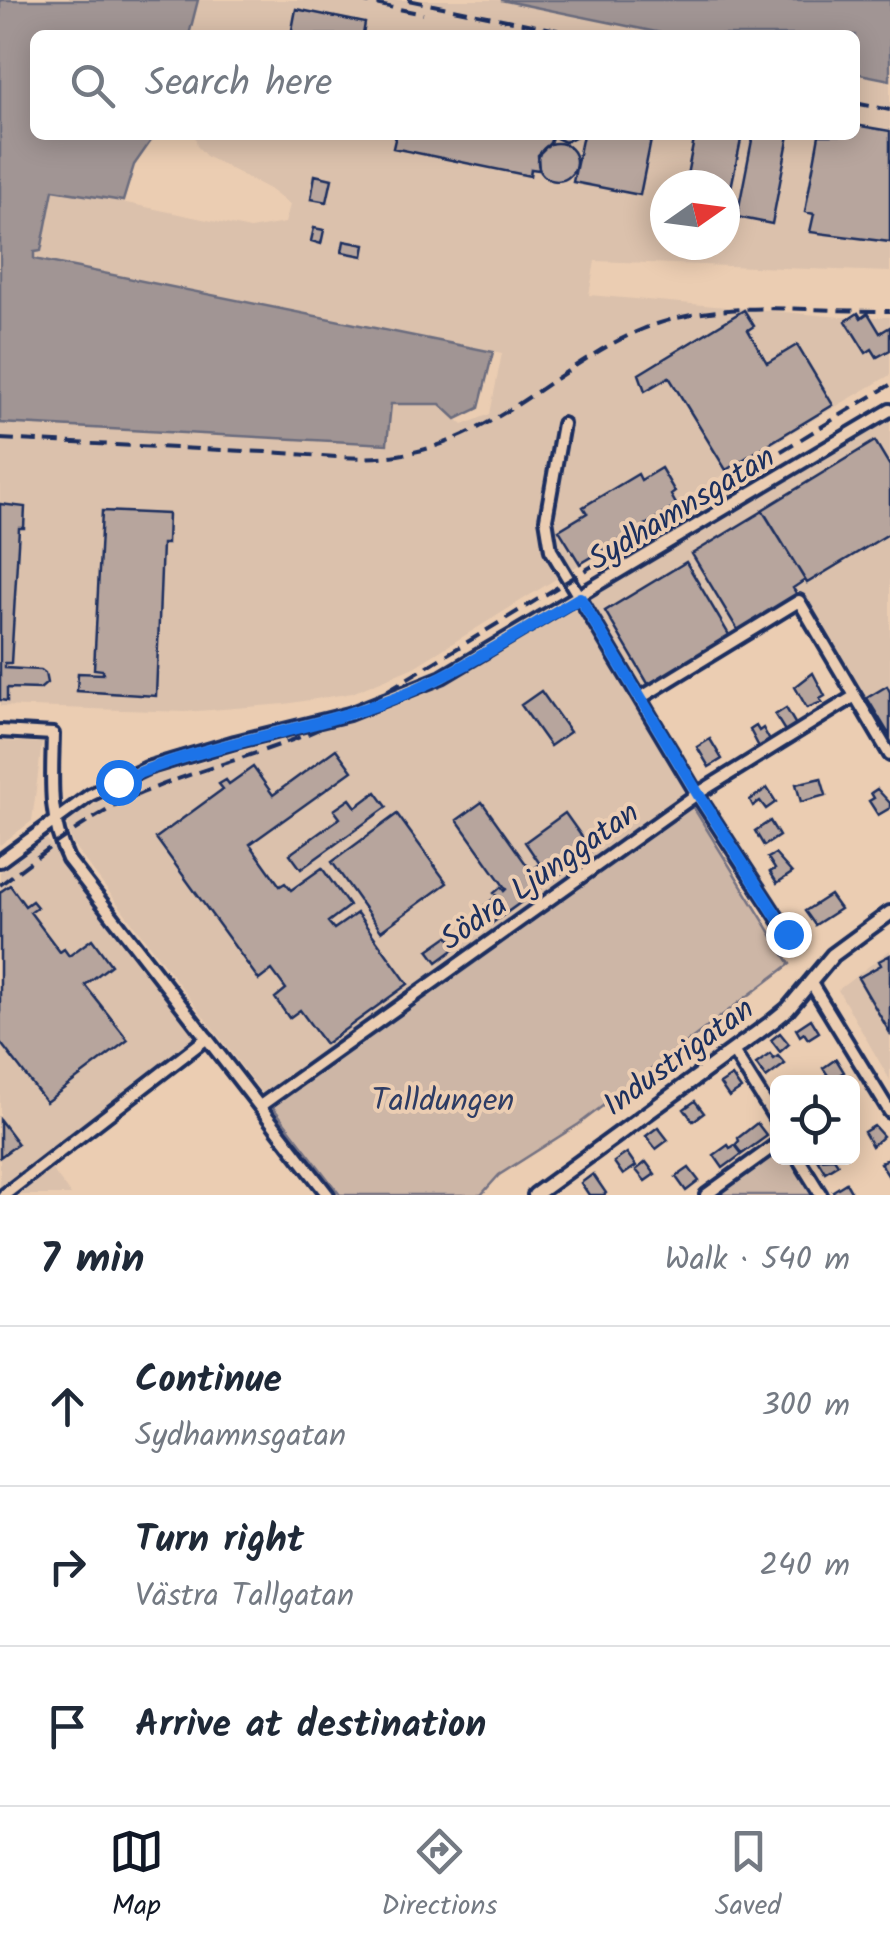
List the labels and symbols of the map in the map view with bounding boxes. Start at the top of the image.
north arrow [650,170,740,260]
street label: Sydhamnsgatan [579,433,786,585]
route start [96,760,142,806]
street label: Södra Ljunggatan [430,789,651,965]
route end [766,912,812,958]
street label: Industrigatan [593,985,766,1131]
park label: Talldungen [372,1076,514,1127]

